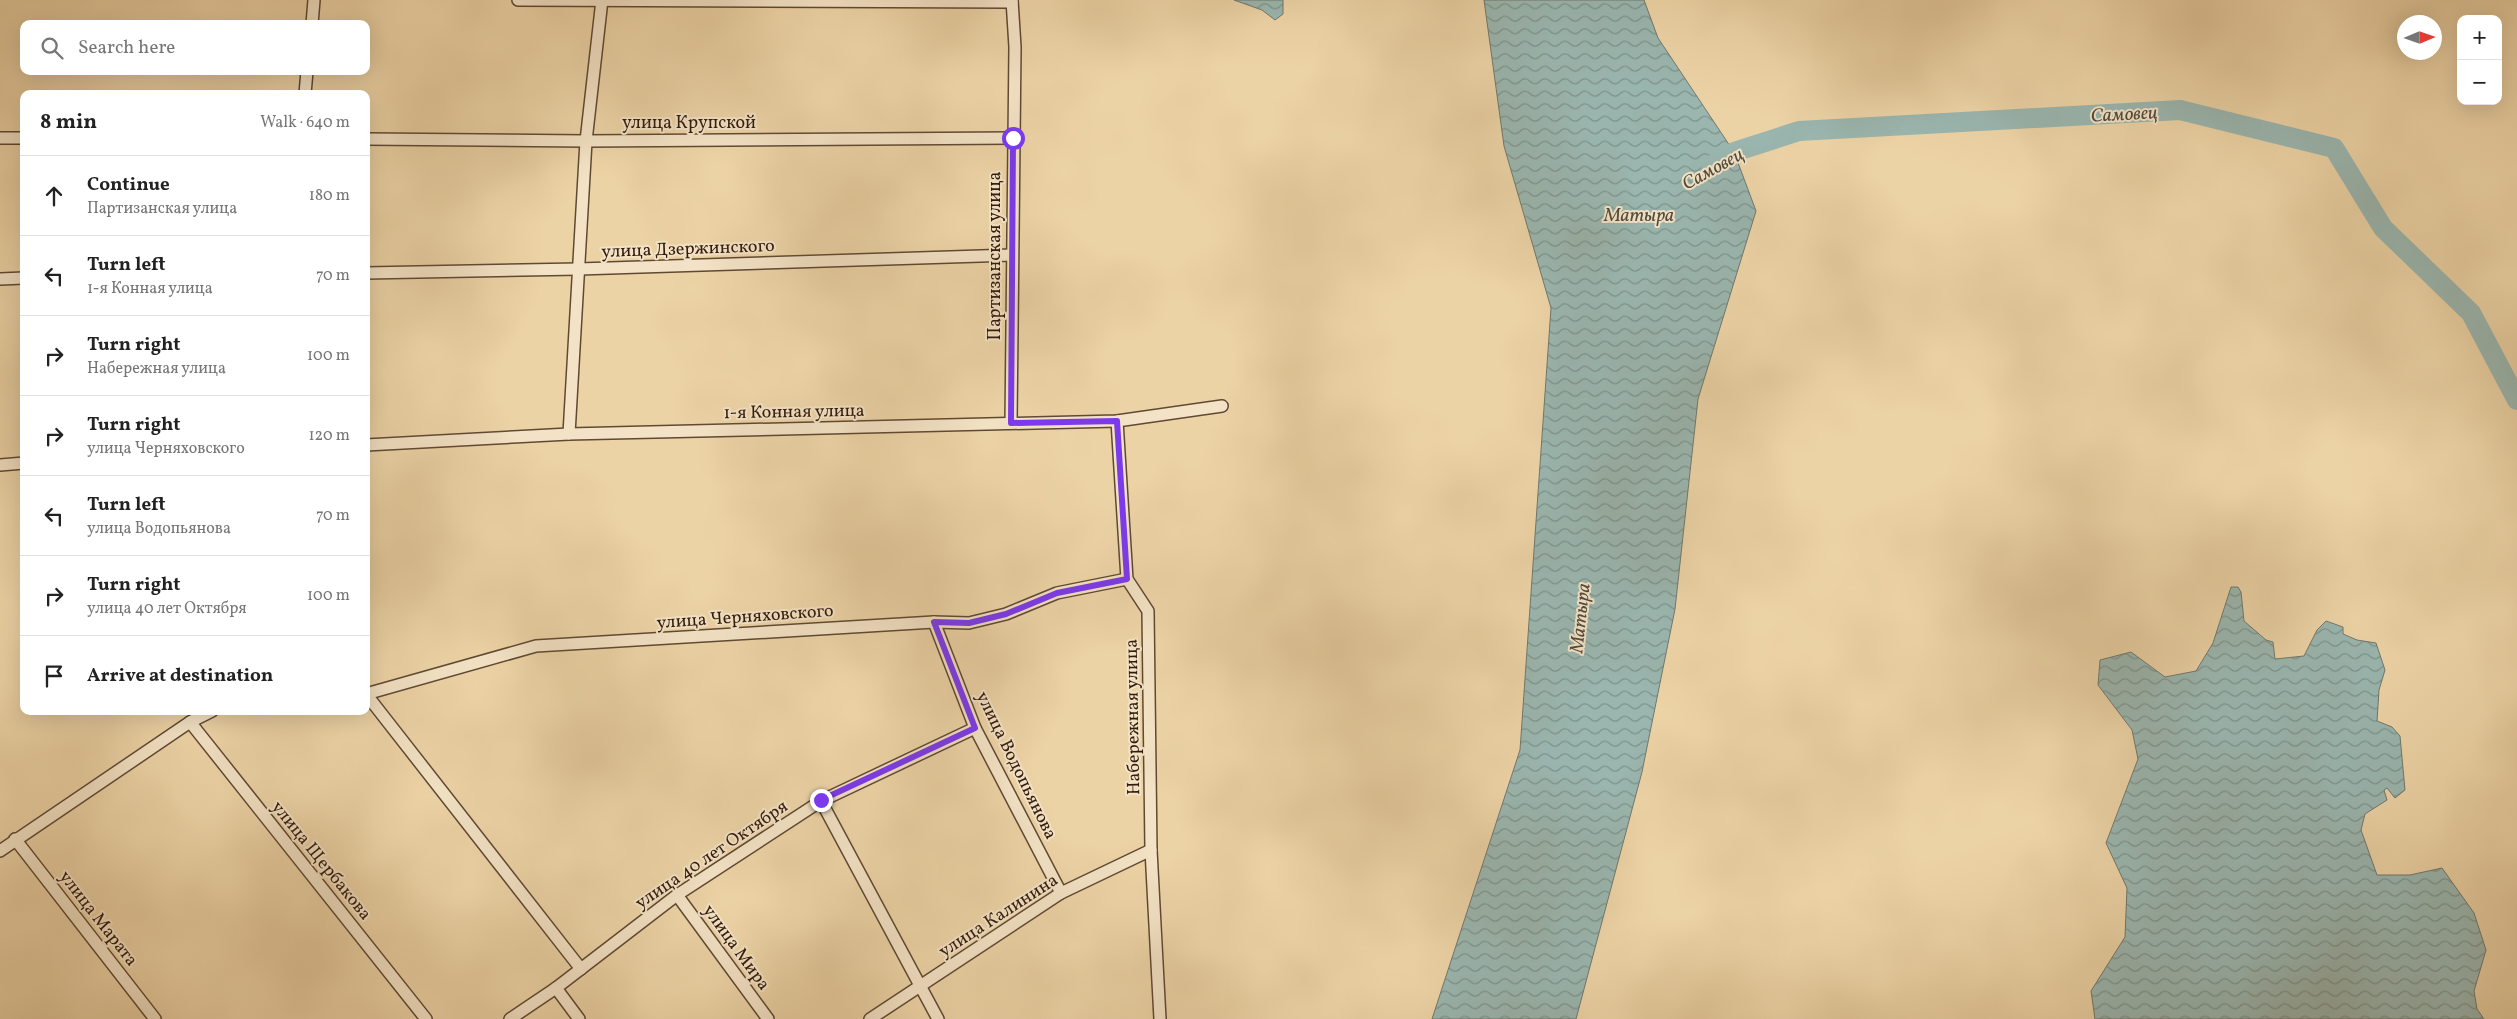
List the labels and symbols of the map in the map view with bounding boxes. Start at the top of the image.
north arrow [2397,15,2442,60]
water label: Самовец [2090,100,2158,130]
street label: улица Крупской [622,111,756,136]
route start [1002,127,1025,150]
water label: Самовец [1677,142,1749,197]
street label: Партизанская улица [983,172,1008,340]
water label: Матыра [1603,203,1674,229]
street label: улица Дзержинского [601,234,775,265]
street label: 1-я Конная улица [723,399,865,426]
water label: Матыра [1564,582,1598,655]
street label: улица Черняховского [656,599,834,636]
street label: Набережная улица [1120,639,1147,795]
street label: улица Водопьянова [969,687,1062,844]
route end [810,789,833,812]
street label: улица 40 лет Октября [630,795,793,916]
street label: улица Щербакова [265,796,377,926]
street label: улица Марата [52,866,143,972]
street label: улица Калинина [934,868,1063,964]
street label: улица Мира [696,900,776,996]

